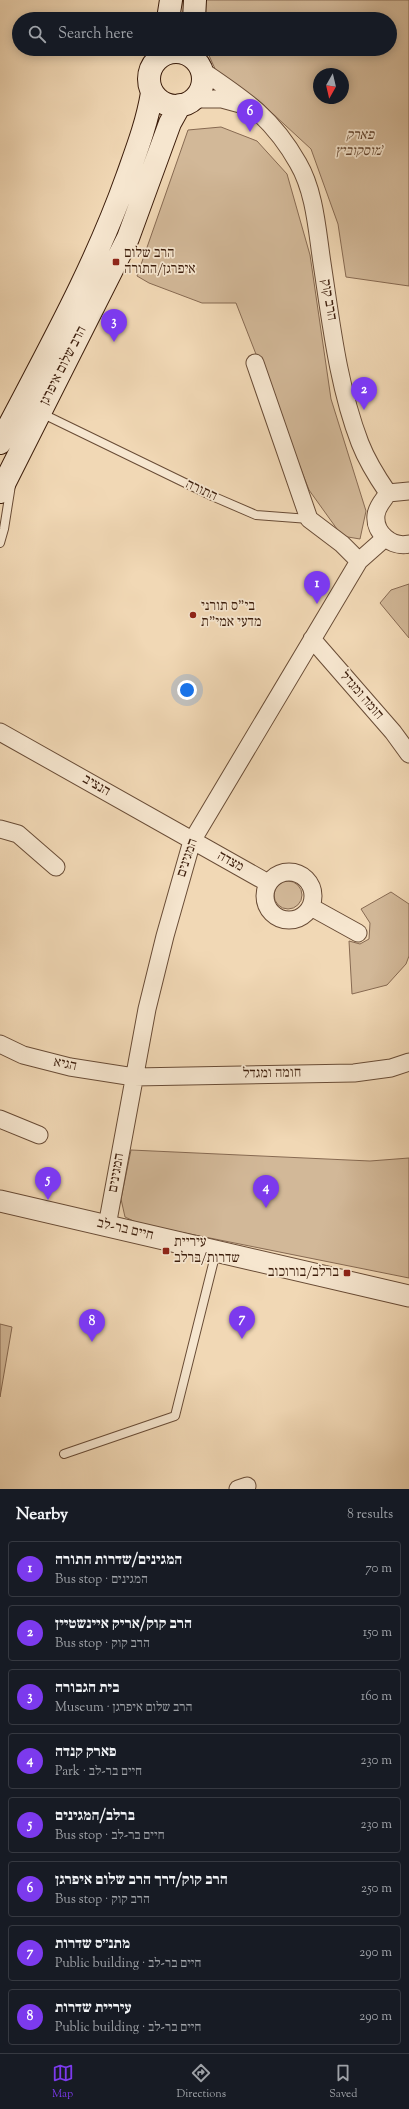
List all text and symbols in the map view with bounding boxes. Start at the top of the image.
search box [12,12,397,56]
icon: search [26,23,48,45]
text: Search here [58,24,133,45]
north arrow [313,68,349,104]
pin: 6 [237,99,263,132]
park label: פארק מוסקוביץ' [335,126,385,162]
place label: הרב שלום איפרגן/התורה [124,244,196,280]
marker: הרב שלום איפרגן/התורה [111,257,121,267]
street label: הרב קוק [315,278,341,322]
pin: 3 [101,309,127,342]
street label: הרב שלום איפרגן [36,323,92,409]
pin: 2 [351,377,377,410]
street label: התורה [182,475,220,507]
pin: 1 [304,571,330,604]
place label: בי"ס תורני מדעי אמי"ת [201,597,261,633]
marker: בי"ס תורני מדעי אמי"ת [188,610,198,620]
street label: חומה ומגדל [334,667,388,725]
your location [177,680,197,700]
street label: הנציב [78,770,114,802]
street label: המגינים [172,836,204,880]
street label: מצדה [213,847,247,877]
street label: הגיא [51,1053,79,1077]
street label: חומה ומגדל [243,1063,301,1085]
street label: המגינים [104,1152,130,1194]
pin: 5 [35,1167,61,1200]
pin: 4 [253,1175,279,1208]
street label: חיים בר-לב [95,1214,155,1246]
place label: עיריית שדרות/ברלב [174,1233,240,1269]
marker: עיריית שדרות/ברלב [161,1246,171,1256]
place label: ברלב/בורוכוב [268,1263,339,1283]
marker: ברלב/בורוכוב [342,1268,352,1278]
pin: 7 [229,1306,255,1339]
pin: 8 [79,1309,105,1342]
text: Nearby [16,1503,68,1527]
text: 8 results [347,1506,393,1524]
text: המגינים/שדרות התורה [55,1550,182,1571]
text: 1 [28,1560,32,1578]
text: 70 m [365,1560,392,1578]
text: Bus stop · המגינים [55,1571,148,1589]
text: הרב קוק/אריק איינשטיין [55,1614,192,1635]
text: 2 [27,1624,33,1642]
text: 150 m [363,1624,392,1642]
text: Bus stop · הרב קוק [55,1635,150,1653]
text: בית הגבורה [55,1678,119,1699]
text: 3 [27,1688,33,1706]
text: 160 m [361,1688,392,1706]
text: Museum · הרב שלום איפרגן [55,1699,192,1717]
text: פארק קנדה [55,1742,117,1763]
text: 4 [27,1752,33,1770]
text: 230 m [360,1752,392,1770]
text: Park · חיים בר-לב [55,1763,142,1781]
text: ברלב/המגינים [55,1806,135,1827]
text: 5 [28,1816,32,1834]
text: 230 m [360,1816,392,1834]
text: Bus stop · חיים בר-לב [55,1827,165,1845]
text: הרב קוק/דרך הרב שלום איפרגן [55,1870,228,1891]
text: 6 [27,1880,33,1898]
text: 250 m [361,1880,392,1898]
text: Bus stop · הרב קוק [55,1891,150,1909]
text: מתנ״ס שדרות [55,1934,130,1955]
text: 7 [27,1944,33,1962]
text: 290 m [359,1944,392,1962]
text: Public building · חיים בר-לב [55,1955,201,1973]
text: עיריית שדרות [55,1998,132,2019]
text: 8 [27,2008,33,2026]
text: 290 m [359,2008,392,2026]
text: Public building · חיים בר-לב [55,2019,201,2037]
tab: Map [52,2062,74,2102]
tab: Directions [177,2062,226,2102]
tab: Saved [329,2062,357,2102]

